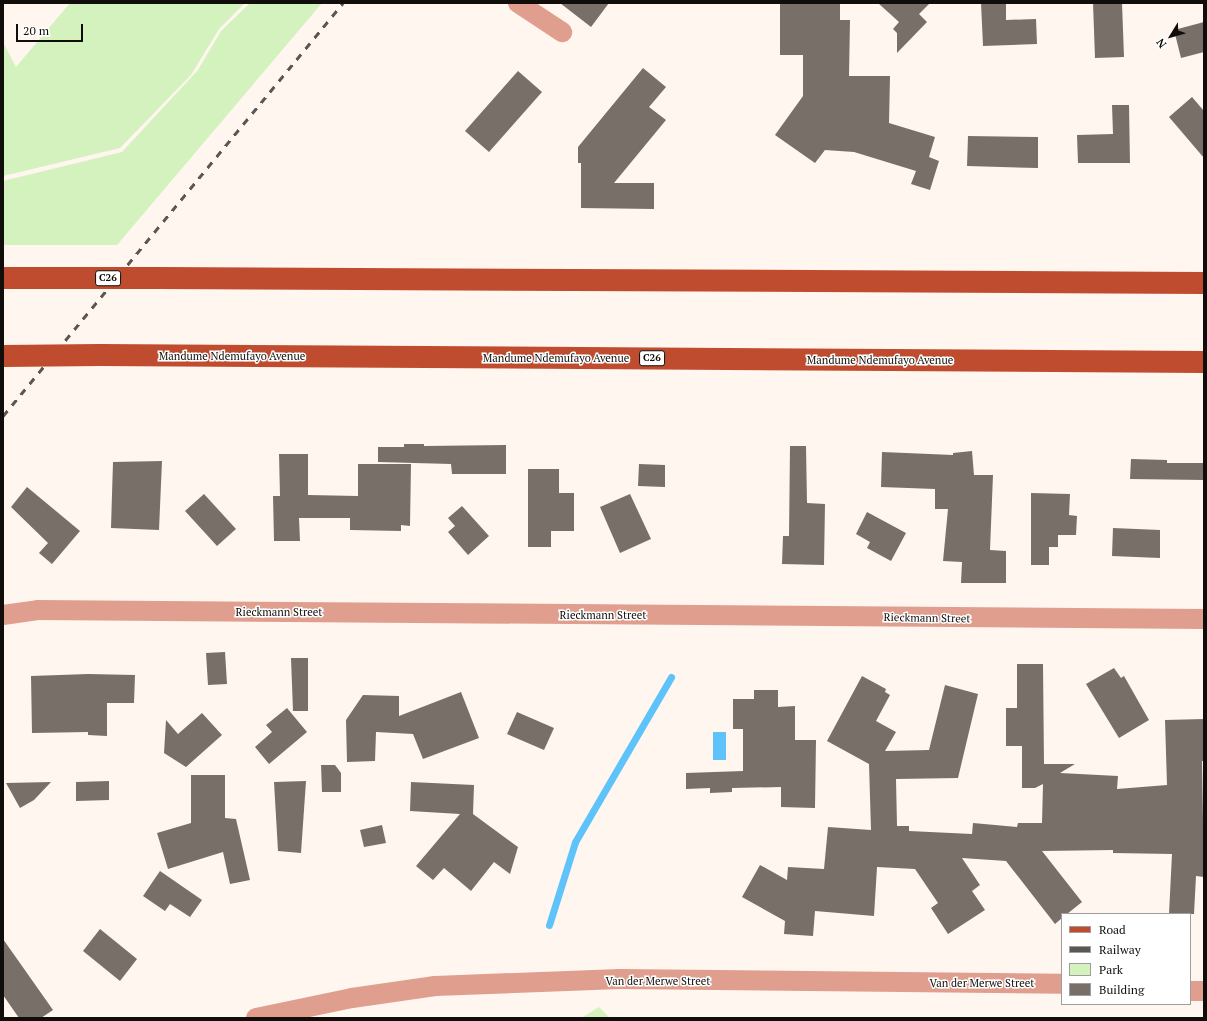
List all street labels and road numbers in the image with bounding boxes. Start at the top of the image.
road number: C26 [95,270,121,286]
street label: Mandume Ndemufayo Avenue [159,349,305,363]
road number: C26 [639,350,665,366]
street label: Mandume Ndemufayo Avenue [483,351,629,365]
street label: Mandume Ndemufayo Avenue [807,353,953,367]
street label: Rieckmann Street [236,605,322,619]
street label: Rieckmann Street [560,608,646,622]
street label: Rieckmann Street [883,611,971,625]
street label: Van der Merwe Street [606,974,710,988]
street label: Van der Merwe Street [930,976,1034,990]

